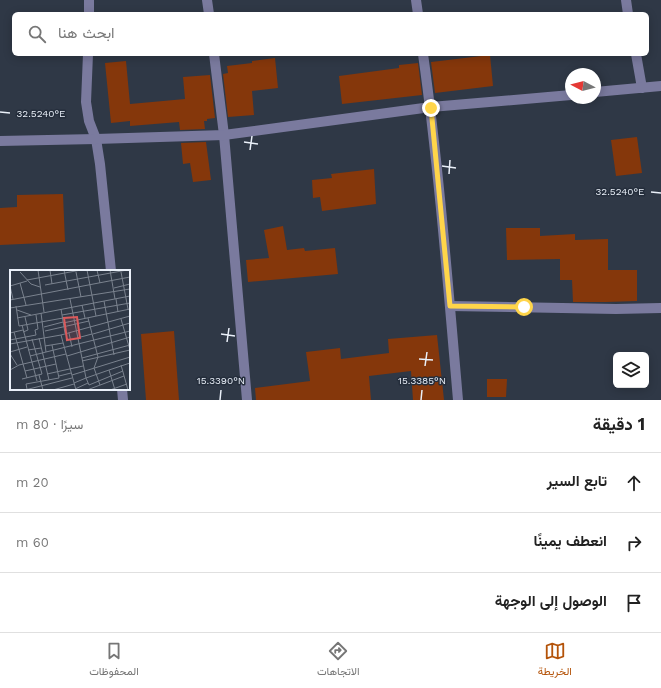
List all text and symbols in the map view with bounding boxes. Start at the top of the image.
search box [12,12,649,56]
icon: search [26,23,48,45]
text: ابحث هنا [58,24,115,42]
north arrow [565,68,601,104]
route end [422,99,440,117]
text: 32.5240°E [17,108,65,119]
text: 32.5240°E [596,186,644,197]
inset map [10,270,130,390]
route start [515,298,533,316]
map controls [613,352,649,388]
button: layers [613,352,649,388]
text: 15.3390°N [197,375,245,386]
text: 15.3385°N [398,375,446,386]
text: 1 دقيقة [593,414,645,434]
text: سيرًا · 80 m [16,417,83,432]
text: تابع السير [547,472,607,490]
icon: ahead [623,472,645,494]
text: 20 m [16,475,49,490]
text: انعطف يمينًا [534,532,607,550]
icon: right [623,532,645,554]
text: 60 m [16,535,49,550]
text: الوصول إلى الوجهة [495,592,607,610]
icon: arrive [623,592,645,614]
tab: المحفوظات [89,640,139,681]
tab: الاتجاهات [317,640,360,681]
tab: الخريطة [538,640,572,681]

